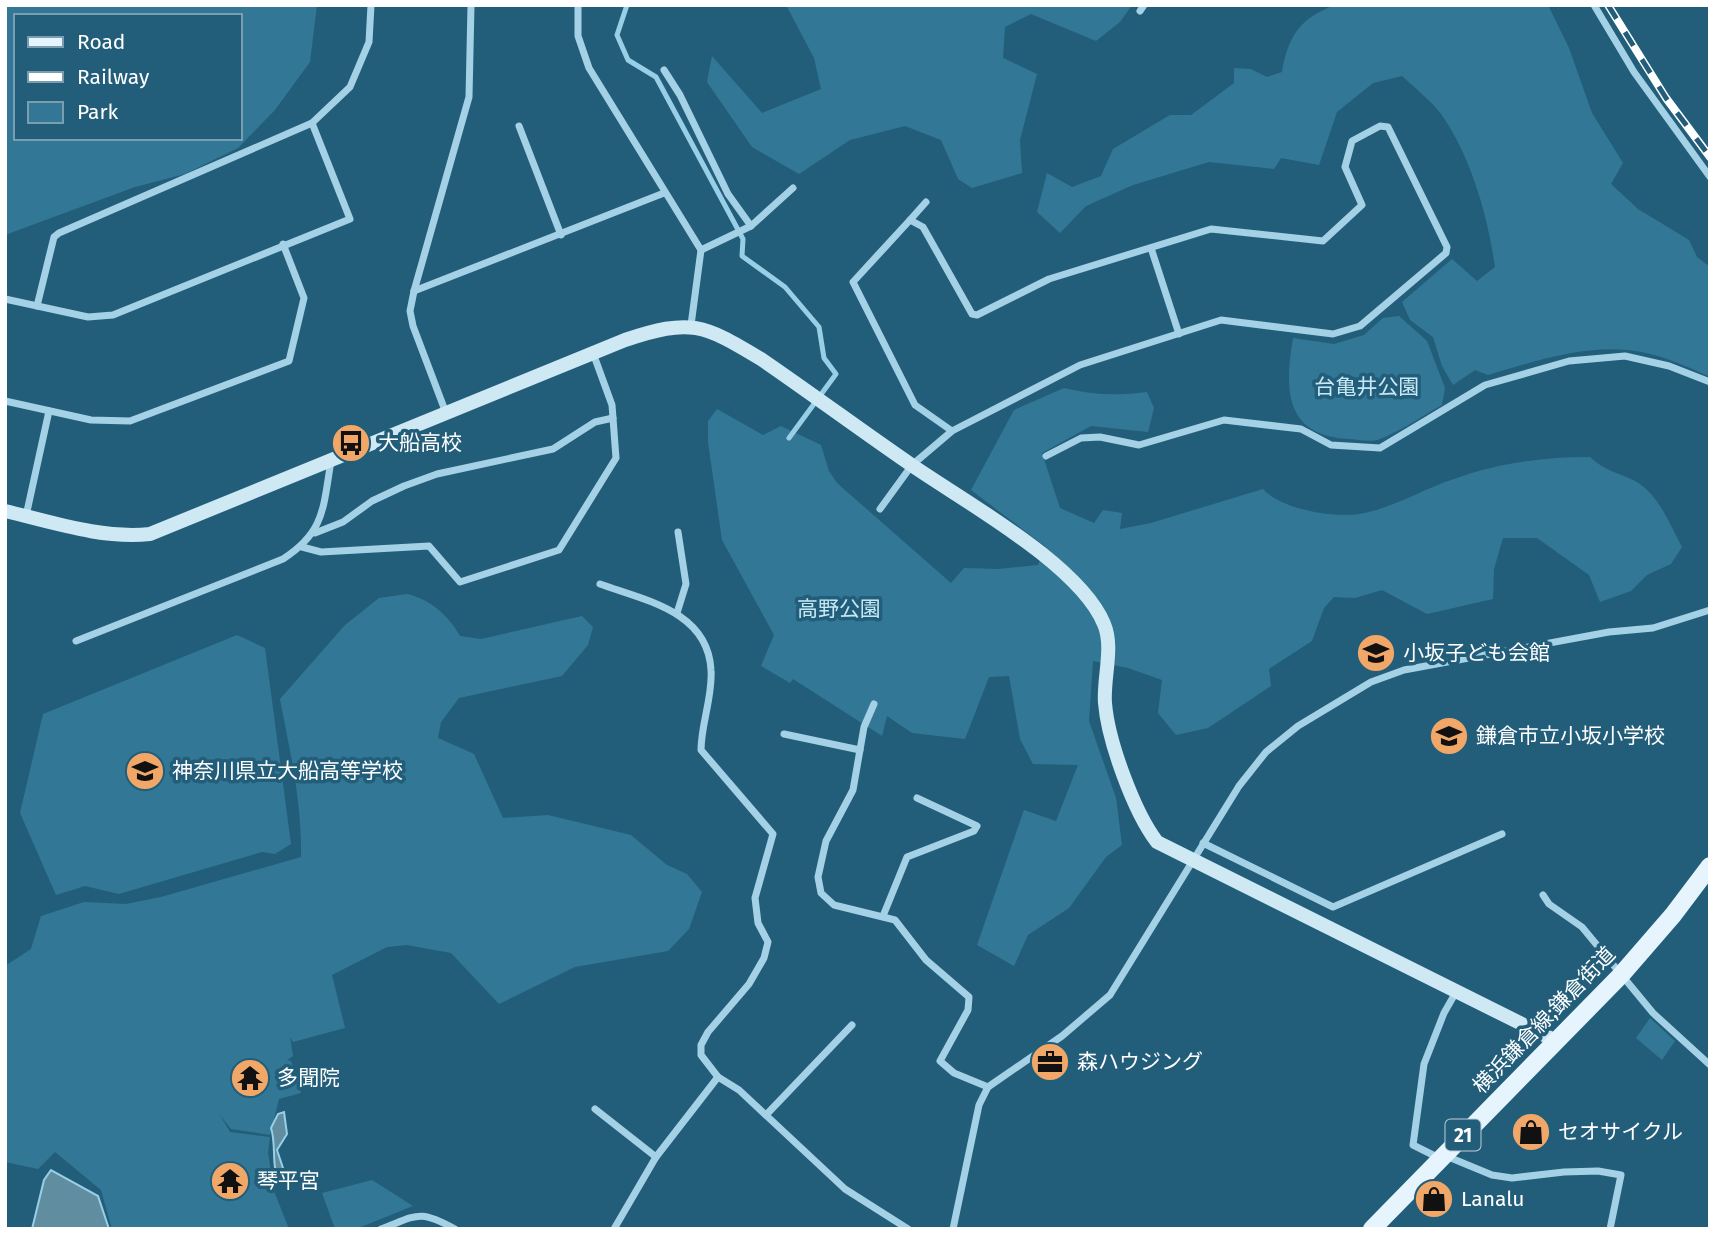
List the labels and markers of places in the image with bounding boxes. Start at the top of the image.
bus stop icon: 大船高校 [330,422,372,464]
place label: 大船高校 [378,430,462,456]
school or university icon: 小坂子ども会館 [1355,632,1397,674]
place label: 小坂子ども会館 [1403,640,1550,666]
school or university icon: 鎌倉市立小坂小学校 [1428,715,1470,757]
place label: 鎌倉市立小坂小学校 [1476,723,1665,749]
school or university icon: 神奈川県立大船高等学校 [124,750,166,792]
place label: 神奈川県立大船高等学校 [172,758,403,784]
office icon: 森ハウジング [1029,1041,1071,1083]
place label: 森ハウジング [1077,1049,1203,1075]
temple icon: 多聞院 [229,1057,271,1099]
place label: 多聞院 [277,1065,340,1091]
shop icon: セオサイクル [1510,1111,1552,1153]
place label: セオサイクル [1558,1119,1683,1145]
temple icon: 琴平宮 [209,1160,251,1202]
place label: 琴平宮 [257,1168,320,1194]
shop icon: Lanalu [1413,1178,1455,1220]
place label: Lanalu [1461,1186,1525,1212]

